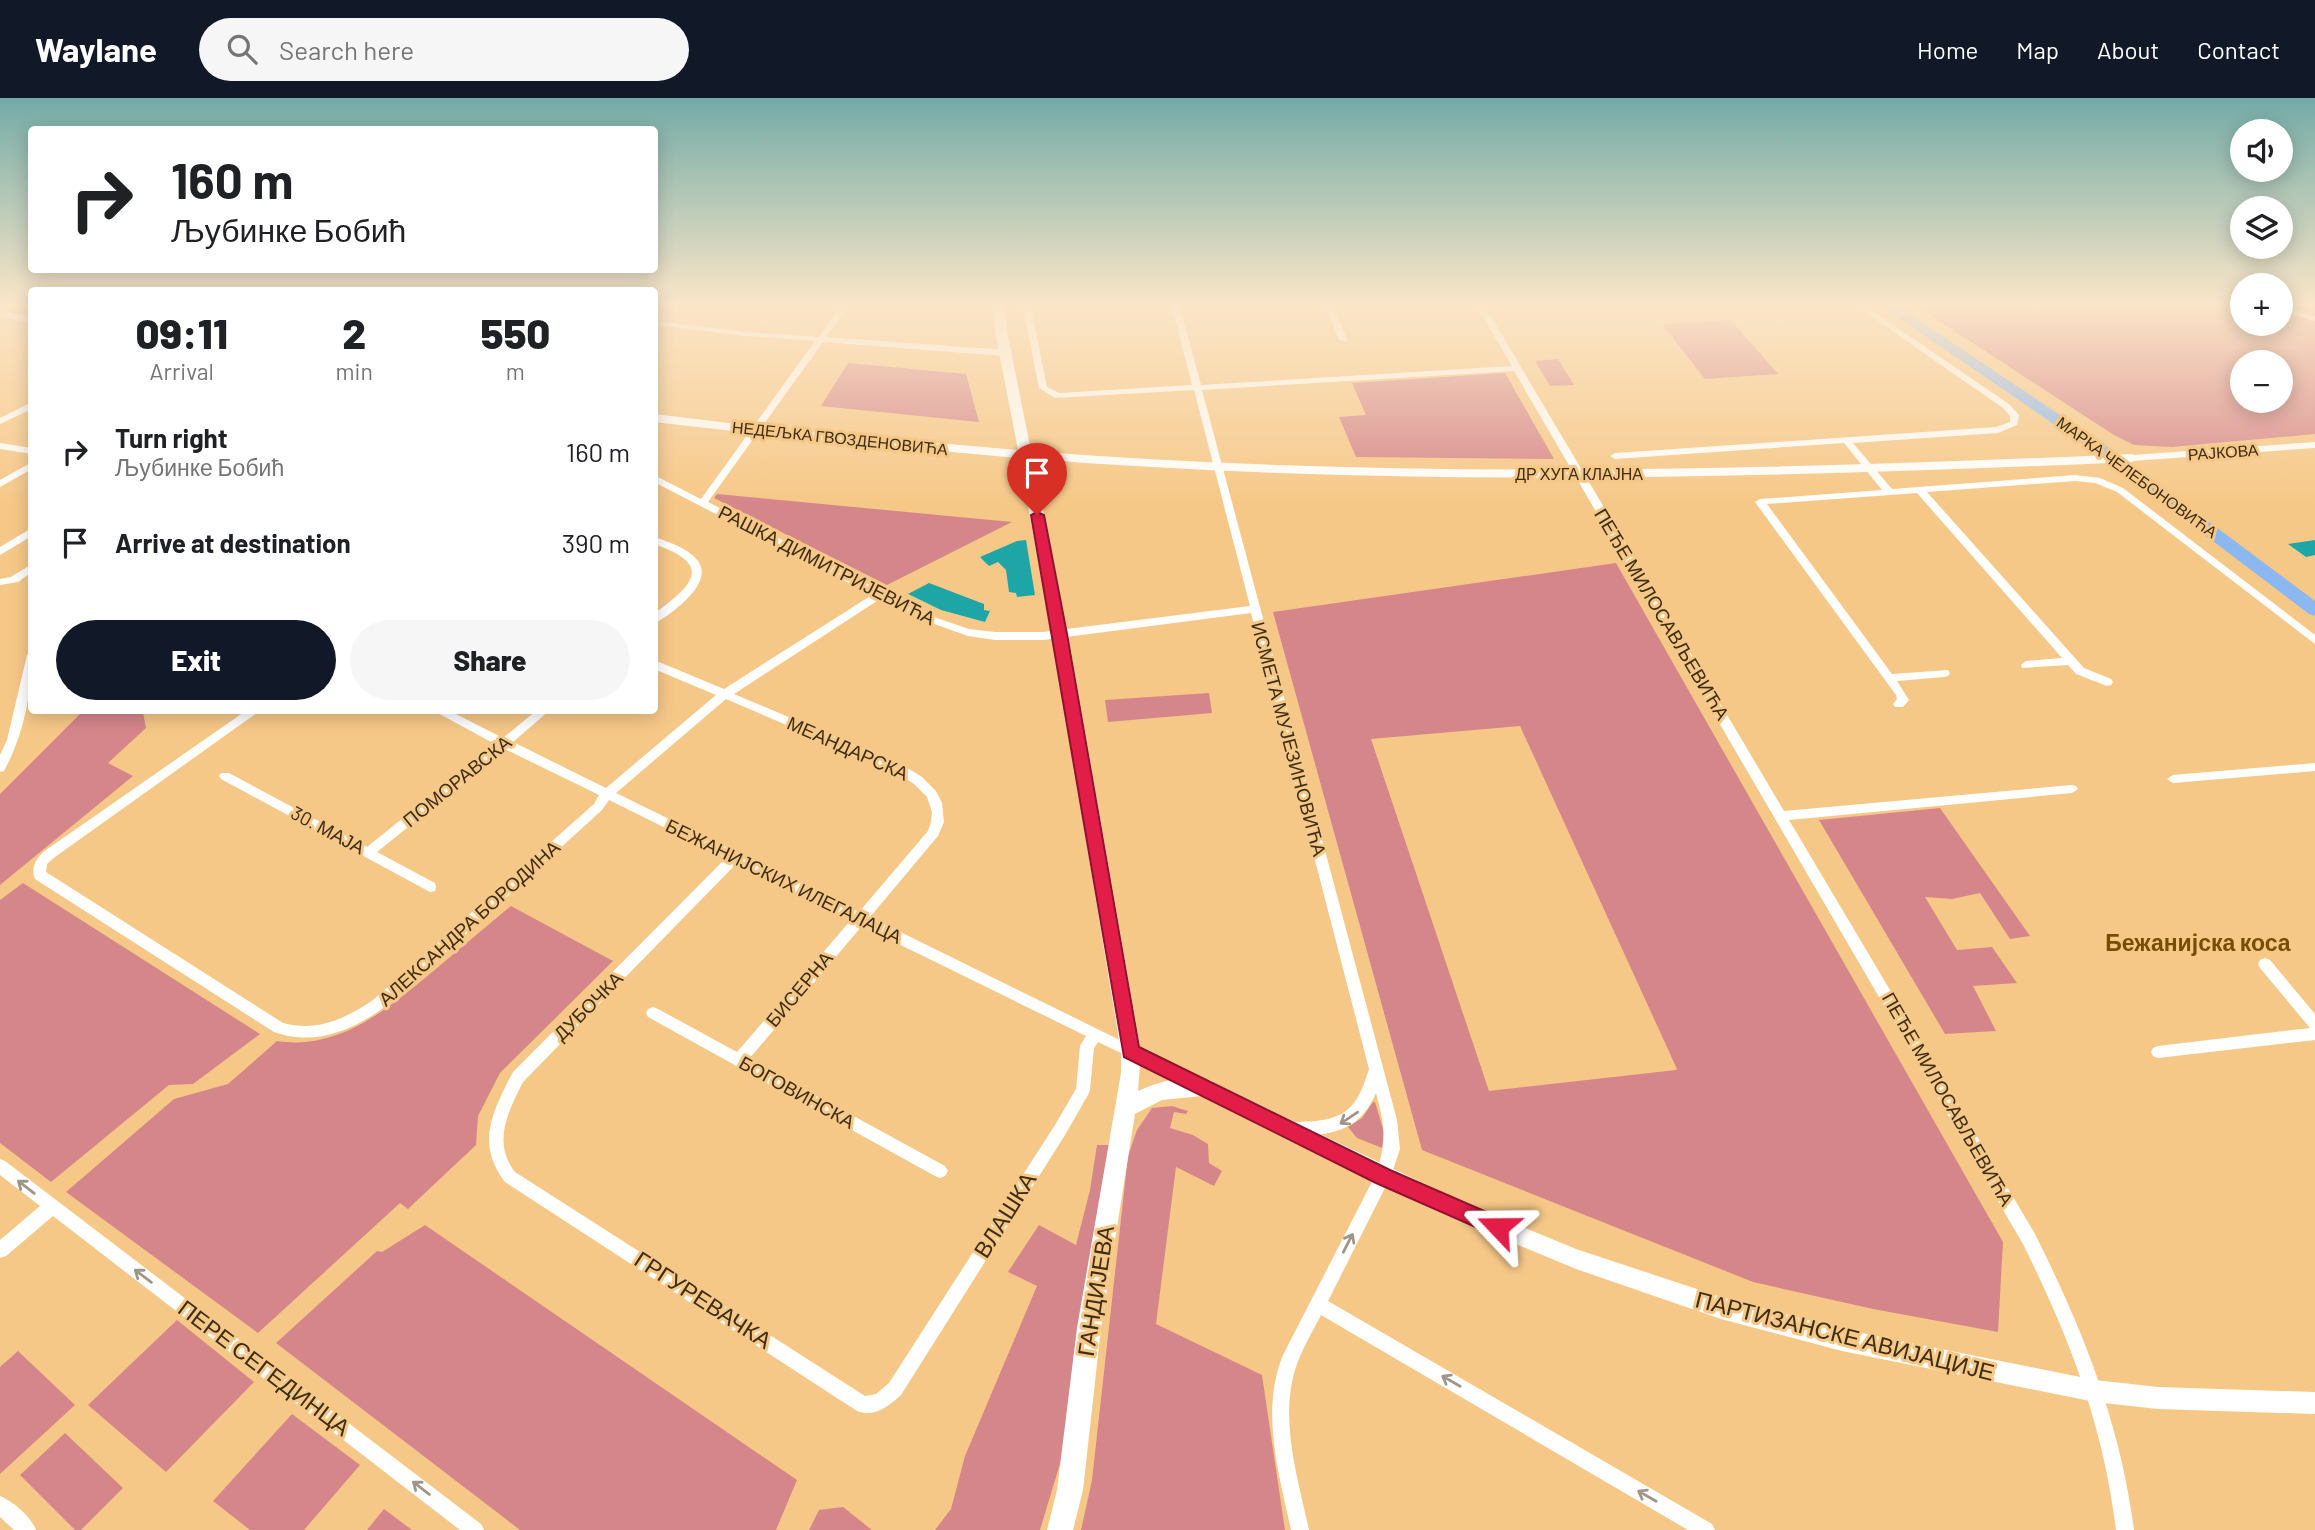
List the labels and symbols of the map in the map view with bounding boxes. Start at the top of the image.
street label: МАРКА ЧЕЛЕБОНОВИЋА [2053,412,2221,541]
street label: НЕДЕЉКА ГВОЗДЕНОВИЋА [731,417,949,458]
street label: РАЈКОВА [2187,440,2259,463]
pin [1007,443,1067,515]
street label: ДР ХУГА КЛАЈНА [1515,464,1643,483]
street label: РАШКА ДИМИТРИЈЕВИЋА [715,500,940,630]
street label: ПЕЂЕ МИЛОСАВЉЕВИЋА [1590,504,1735,724]
street label: ИСМЕТА МУЈЕЗИНОВИЋА [1247,619,1332,859]
street label: МЕАНДАРСКА [784,711,913,785]
street label: ПОМОРАВСКА [398,730,516,831]
street label: 30. МАЈА [287,801,369,859]
street label: БЕЖАНИЈСКИХ ИЛЕГАЛАЦА [662,813,906,948]
street label: АЛЕКСАНДРА БОРОДИНА [373,835,564,1010]
district label: Бежанијска коса [2105,928,2291,956]
street label: БИСЕРНА [760,946,837,1031]
street label: ДУБОЧКА [548,966,627,1045]
street label: ПЕЂЕ МИЛОСАВЉЕВИЋА [1878,988,2019,1210]
street label: БОГОВИНСКА [735,1050,859,1133]
one-way arrow [1339,1111,1359,1125]
street label: ВЛАШКА [967,1166,1042,1262]
one-way arrow [17,1179,35,1194]
position arrow [1461,1190,1535,1264]
street label: ГАНДИЈЕВА [1071,1223,1119,1358]
one-way arrow [1342,1233,1355,1254]
street label: ГРГУРЕВАЧКА [630,1244,778,1354]
one-way arrow [134,1269,153,1283]
street label: ПАРТИЗАНСКЕ АВИЈАЦИЈЕ [1693,1284,1998,1386]
street label: ПЕРЕ СЕГЕДИНЦА [173,1293,357,1441]
one-way arrow [1441,1374,1461,1388]
one-way arrow [413,1481,431,1496]
one-way arrow [1638,1488,1658,1502]

